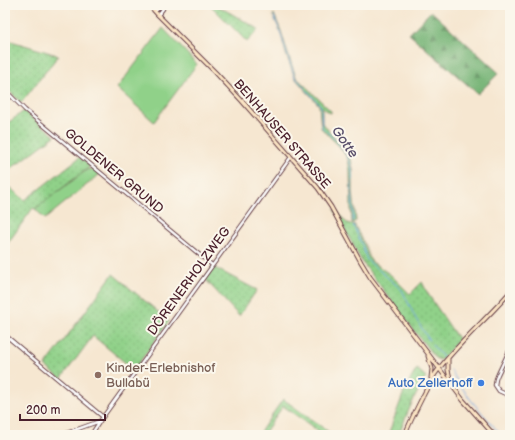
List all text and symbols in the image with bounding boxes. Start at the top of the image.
street label: BENHAUSER STRASSE [230,76,334,192]
water label: Gotte [328,123,362,161]
street label: GOLDENER GRUND [61,125,167,217]
street label: DÖRENERHOLZWEG [144,224,234,338]
place label: Kinder-Erlebnishof Bullabü [106,360,215,391]
marker: Kinder-Erlebnishof Bullabü [93,370,103,380]
place label: Auto Zellerhoff [388,375,473,391]
marker: Auto Zellerhoff [476,378,486,388]
scale bar [20,396,105,422]
text: 200 m [26,403,60,418]

